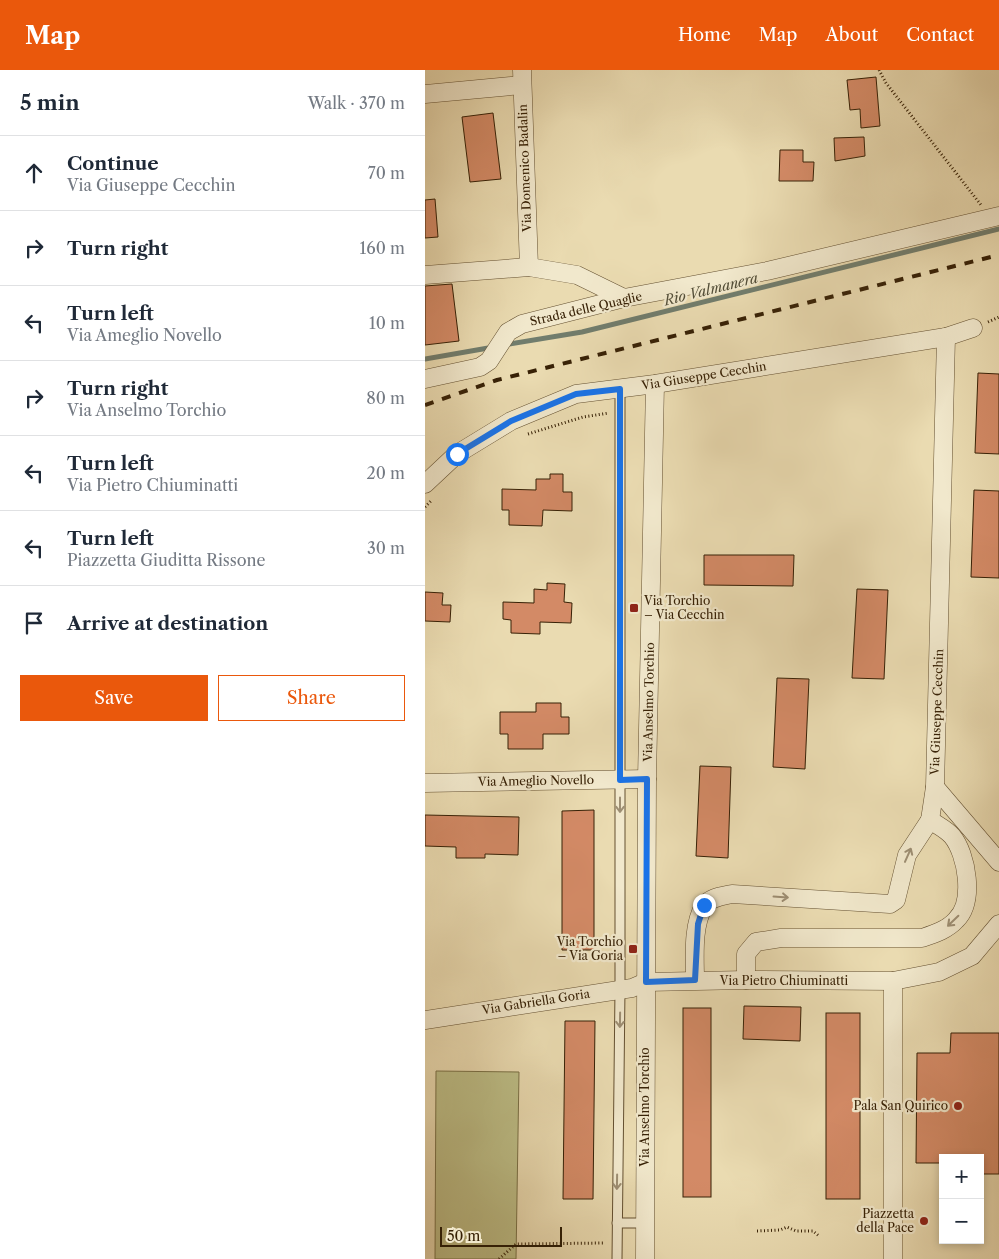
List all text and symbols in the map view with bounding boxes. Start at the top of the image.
text: Map [25,21,80,50]
text: Home [678,24,731,46]
text: Map [759,24,797,46]
text: About [825,24,878,46]
text: Contact [906,24,974,46]
text: 5 min [20,90,80,115]
text: Walk · 370 m [308,93,405,113]
street label: Via Domenico Badalin [515,103,534,233]
text: Continue [67,152,159,175]
icon: ahead [20,159,48,187]
text: 70 m [368,163,405,183]
text: Via Giuseppe Cecchin [67,175,235,195]
icon: right [20,234,48,262]
text: Turn right [67,237,168,260]
text: 160 m [360,238,405,258]
water label: Rio Valmanera [661,268,761,310]
street label: Strada delle Quaglie [528,288,644,329]
text: Turn left [67,302,154,325]
icon: left [20,309,48,337]
text: 10 m [369,313,405,333]
text: Via Ameglio Novello [67,325,222,345]
street label: Via Giuseppe Cecchin [639,358,768,393]
text: Turn right [67,377,168,400]
icon: right [20,384,48,412]
text: 80 m [366,388,405,408]
text: Via Anselmo Torchio [67,400,226,420]
route start [446,443,469,466]
text: Turn left [67,452,154,475]
icon: left [20,459,48,487]
text: 20 m [366,463,405,483]
text: Via Pietro Chiuminatti [67,475,238,495]
text: Turn left [67,527,154,550]
icon: left [20,534,48,562]
text: 30 m [367,538,405,558]
text: Piazzetta Giuditta Rissone [67,550,266,570]
place label: Via Torchio – Via Cecchin [643,593,725,622]
marker: Via Torchio – Via Cecchin [628,602,640,614]
icon: arrive [20,609,48,637]
text: Arrive at destination [67,612,268,635]
street label: Via Anselmo Torchio [640,642,657,763]
street label: Via Giuseppe Cecchin [927,648,946,776]
button: Save [20,675,208,721]
button: Share [218,675,405,721]
street label: Via Ameglio Novello [477,772,594,789]
one-way arrow [615,796,625,813]
one-way arrow [903,848,913,863]
one-way arrow [773,892,789,901]
route end [693,894,716,917]
one-way arrow [947,915,959,927]
place label: Via Torchio – Via Goria [556,934,624,963]
marker: Via Torchio – Via Goria [627,943,639,955]
street label: Via Pietro Chiuminatti [719,973,848,988]
street label: Via Gabriella Goria [480,985,592,1018]
one-way arrow [615,1012,625,1028]
street label: Via Anselmo Torchio [637,1047,652,1168]
place label: Pala San Quirico [853,1098,948,1113]
marker: Pala San Quirico [952,1100,964,1112]
map controls [939,1154,984,1244]
button: + [939,1154,984,1199]
one-way arrow [612,1174,622,1190]
button: − [939,1199,984,1244]
place label: Piazzetta della Pace [856,1206,915,1235]
marker: Piazzetta della Pace [918,1215,930,1227]
scale bar [440,1224,563,1247]
text: 50 m [447,1227,480,1245]

